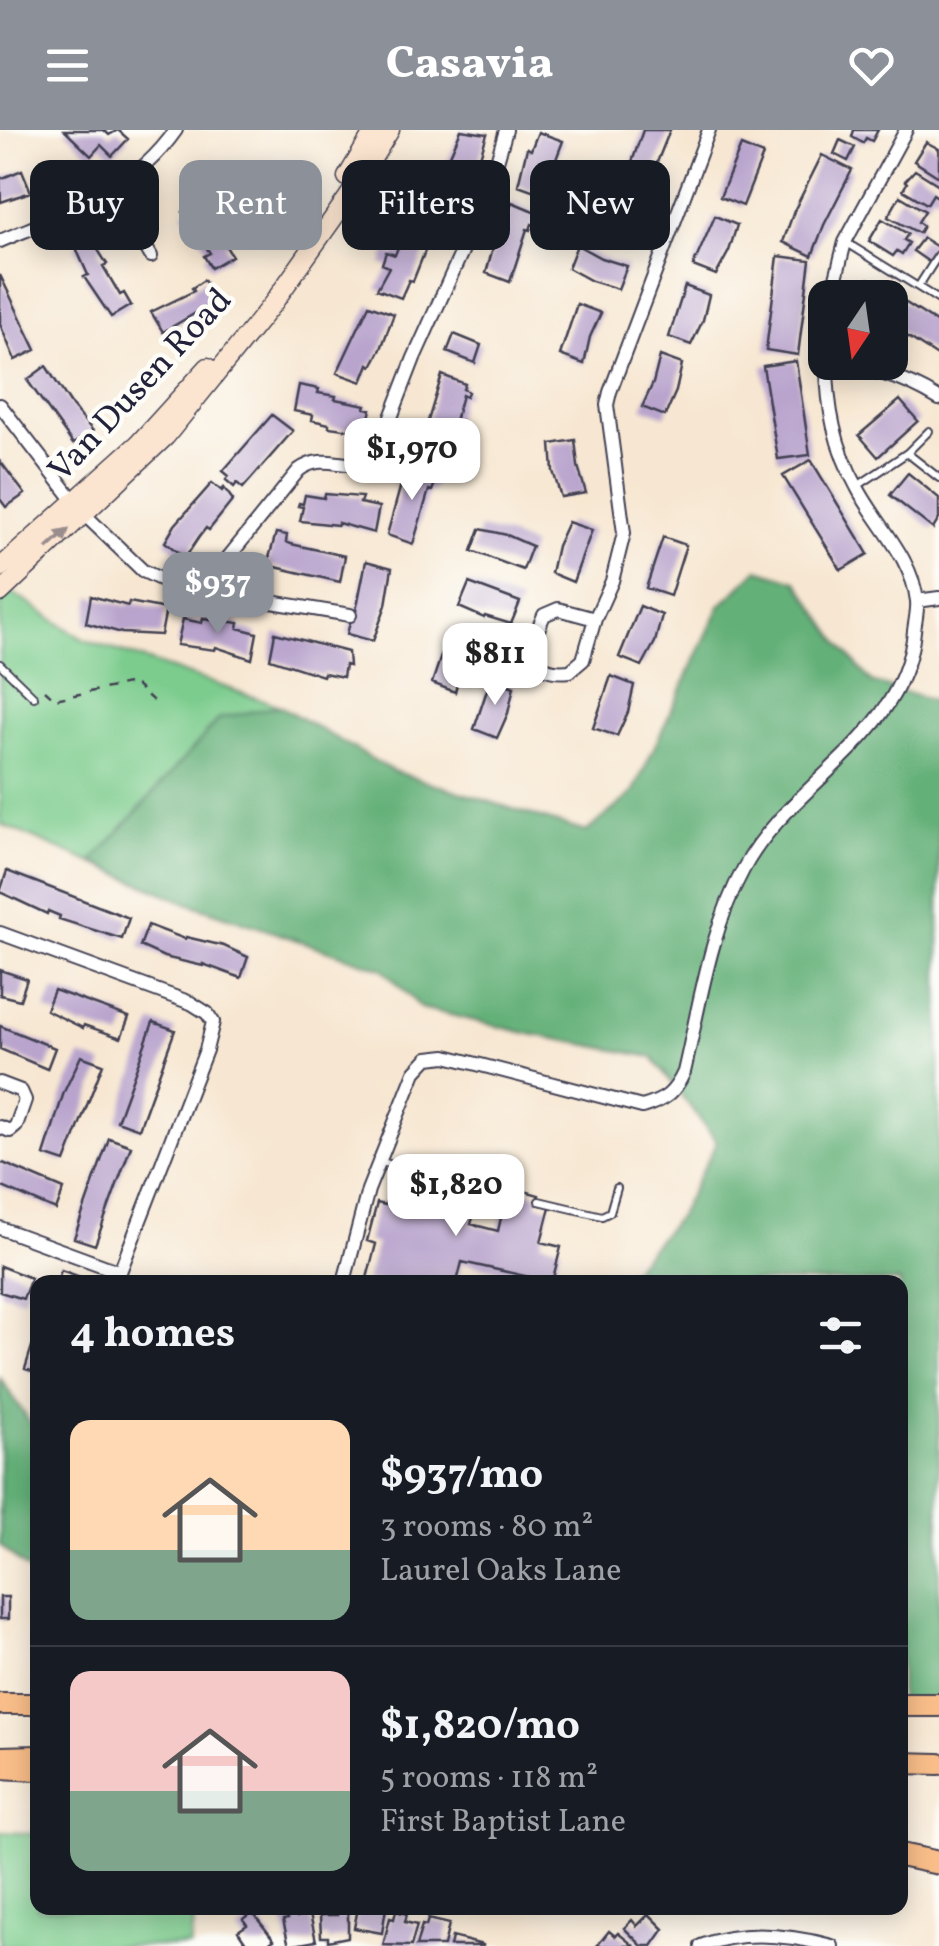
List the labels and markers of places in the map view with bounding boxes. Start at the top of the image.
pin: $1,970 [331,418,493,503]
pin: $937 [159,552,277,637]
pin: $811 [436,623,554,708]
pin: $1,820 [375,1154,537,1239]

